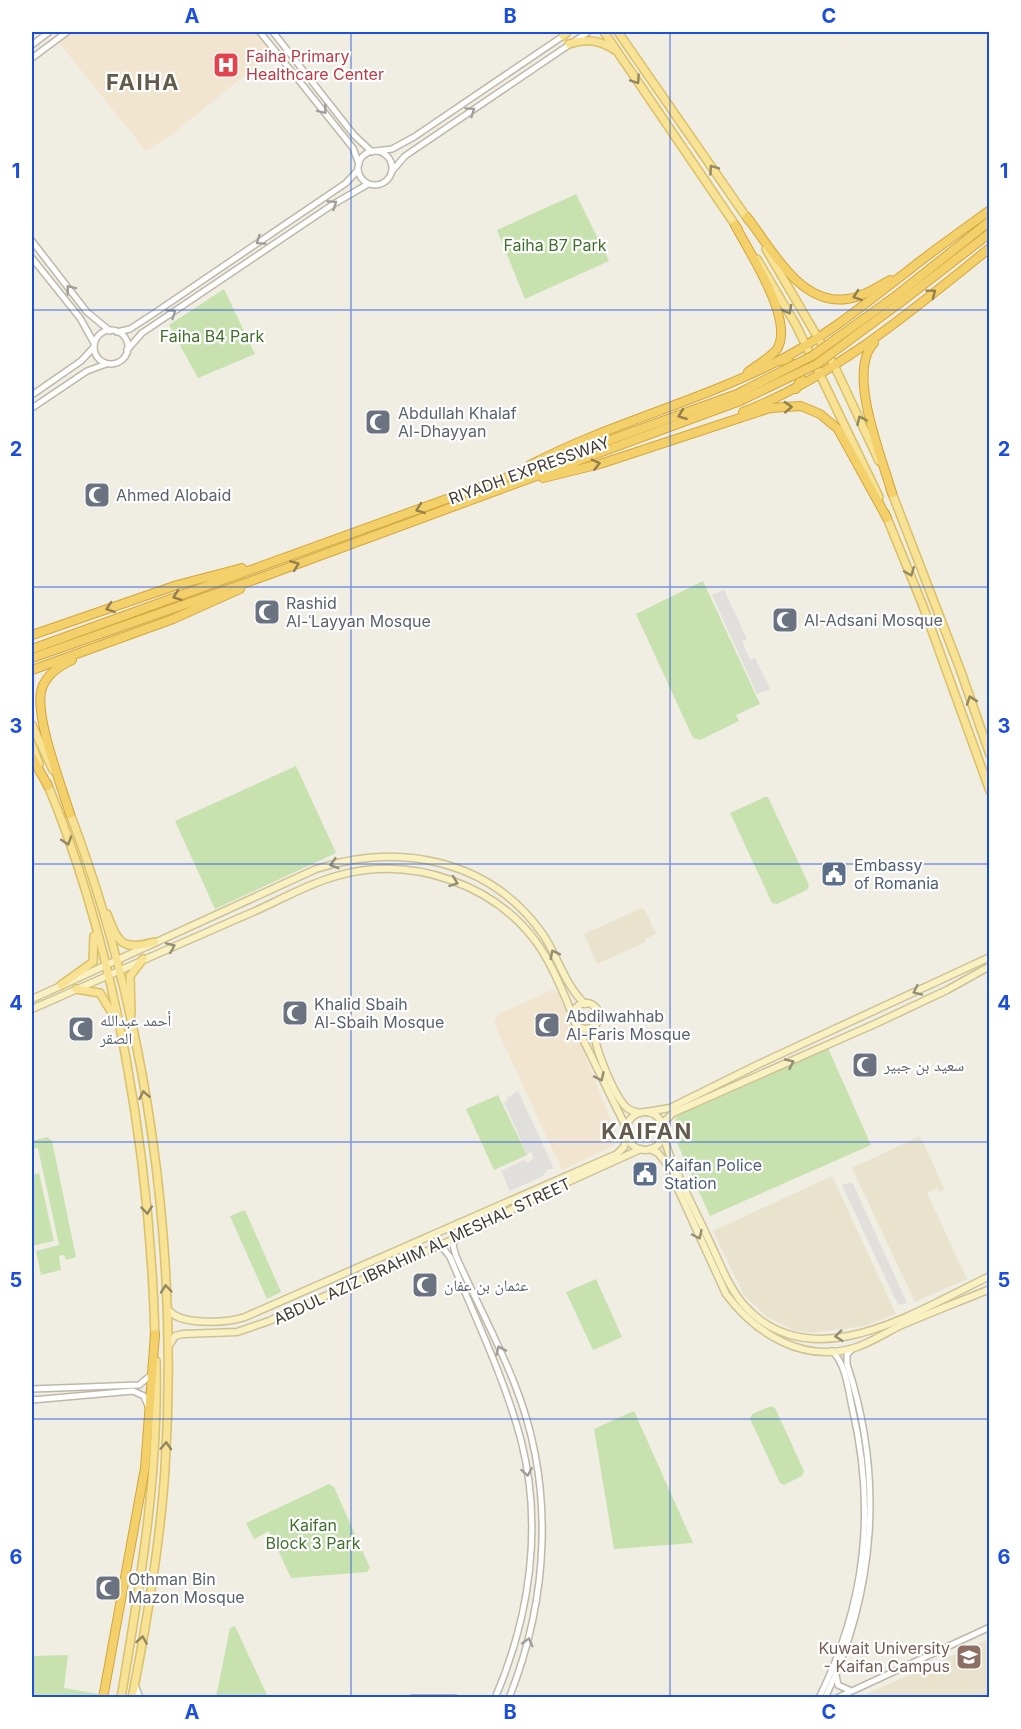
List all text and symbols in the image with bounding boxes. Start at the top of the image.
text: A [185,4,200,28]
text: B [503,4,517,28]
text: C [822,4,836,28]
place label: Faiha Primary Healthcare Center [246,46,384,84]
hospital icon: Faiha Primary Healthcare Center [211,50,241,80]
district label: FAIHA [106,69,180,95]
one-way arrow [629,74,641,84]
one-way arrow [316,103,327,114]
one-way arrow [465,107,476,118]
text: 1 [12,159,20,183]
text: 1 [1000,159,1008,183]
one-way arrow [709,165,720,176]
one-way arrow [327,200,338,211]
one-way arrow [256,234,267,245]
park label: Faiha B7 Park [503,235,607,255]
one-way arrow [66,285,77,296]
one-way arrow [852,288,863,301]
one-way arrow [925,289,936,300]
one-way arrow [781,304,792,314]
one-way arrow [165,310,176,321]
park label: Faiha B4 Park [160,326,264,346]
one-way arrow [784,400,793,413]
place label: Abdullah Khalaf Al-Dhayyan [398,403,517,441]
mosque icon: Abdullah Khalaf Al-Dhayyan [363,407,393,437]
one-way arrow [678,407,688,420]
one-way arrow [856,416,868,427]
street label: RIYADH EXPRESSWAY [446,431,612,508]
text: 2 [10,437,22,461]
text: 2 [998,437,1010,461]
one-way arrow [591,459,601,472]
mosque icon: Ahmed Alobaid [82,480,112,510]
place label: Ahmed Alobaid [116,485,231,505]
one-way arrow [415,501,426,514]
one-way arrow [289,560,300,573]
one-way arrow [903,566,915,577]
one-way arrow [172,588,183,601]
place label: Rashid Al-ʿLayyan Mosque [286,593,431,631]
mosque icon: Rashid Al-ʿLayyan Mosque [252,597,282,627]
one-way arrow [105,600,116,613]
mosque icon: Al-Adsani Mosque [770,605,800,635]
place label: Al-Adsani Mosque [804,610,943,630]
one-way arrow [965,695,978,706]
text: 3 [10,714,22,738]
text: 3 [998,714,1010,738]
one-way arrow [60,835,73,846]
place label: Embassy of Romania [854,855,939,893]
one-way arrow [329,857,340,869]
public building icon: Embassy of Romania [819,859,849,889]
one-way arrow [448,874,459,887]
one-way arrow [165,943,176,955]
one-way arrow [550,950,561,961]
one-way arrow [913,983,924,995]
text: 4 [9,991,23,1015]
text: 4 [997,991,1011,1015]
place label: Khalid Sbaih Al-Sbaih Mosque [314,994,444,1032]
mosque icon: Khalid Sbaih Al-Sbaih Mosque [280,998,310,1028]
place label: Abdilwahhab Al-Faris Mosque [566,1006,690,1044]
place label: أحمد عبدالله الصقر [99,1010,171,1048]
mosque icon: Abdilwahhab Al-Faris Mosque [532,1010,562,1040]
mosque icon: أحمد عبدالله الصقر [66,1014,96,1044]
mosque icon: سعيد بن جبير [850,1050,880,1080]
place label: سعيد بن جبير [883,1055,964,1076]
one-way arrow [783,1059,794,1071]
one-way arrow [593,1070,605,1081]
one-way arrow [138,1091,151,1101]
district label: KAIFAN [601,1118,693,1144]
place label: Kaifan Police Station [664,1155,762,1193]
public building icon: Kaifan Police Station [630,1159,660,1189]
street label: ABDUL AZIZ IBRAHIM AL MESHAL STREET [270,1173,574,1329]
one-way arrow [140,1206,153,1215]
one-way arrow [691,1228,703,1239]
text: 5 [10,1268,22,1292]
text: 5 [998,1268,1010,1292]
mosque icon: عثمان بن عفان [410,1270,440,1300]
place label: عثمان بن عفان [444,1275,528,1296]
one-way arrow [160,1284,173,1293]
one-way arrow [834,1330,843,1342]
one-way arrow [495,1345,507,1356]
one-way arrow [159,1442,172,1451]
one-way arrow [520,1467,533,1477]
park label: Kaifan Block 3 Park [266,1515,361,1553]
text: 6 [10,1545,23,1569]
text: 6 [998,1545,1011,1569]
place label: Othman Bin Mazon Mosque [128,1569,245,1607]
mosque icon: Othman Bin Mazon Mosque [93,1573,123,1603]
one-way arrow [136,1635,148,1644]
one-way arrow [521,1637,534,1647]
place label: Kuwait University - Kaifan Campus [819,1638,950,1676]
school or university icon: Kuwait University - Kaifan Campus [954,1642,984,1672]
text: A [185,1700,200,1724]
text: B [503,1700,517,1724]
text: C [822,1700,836,1724]

